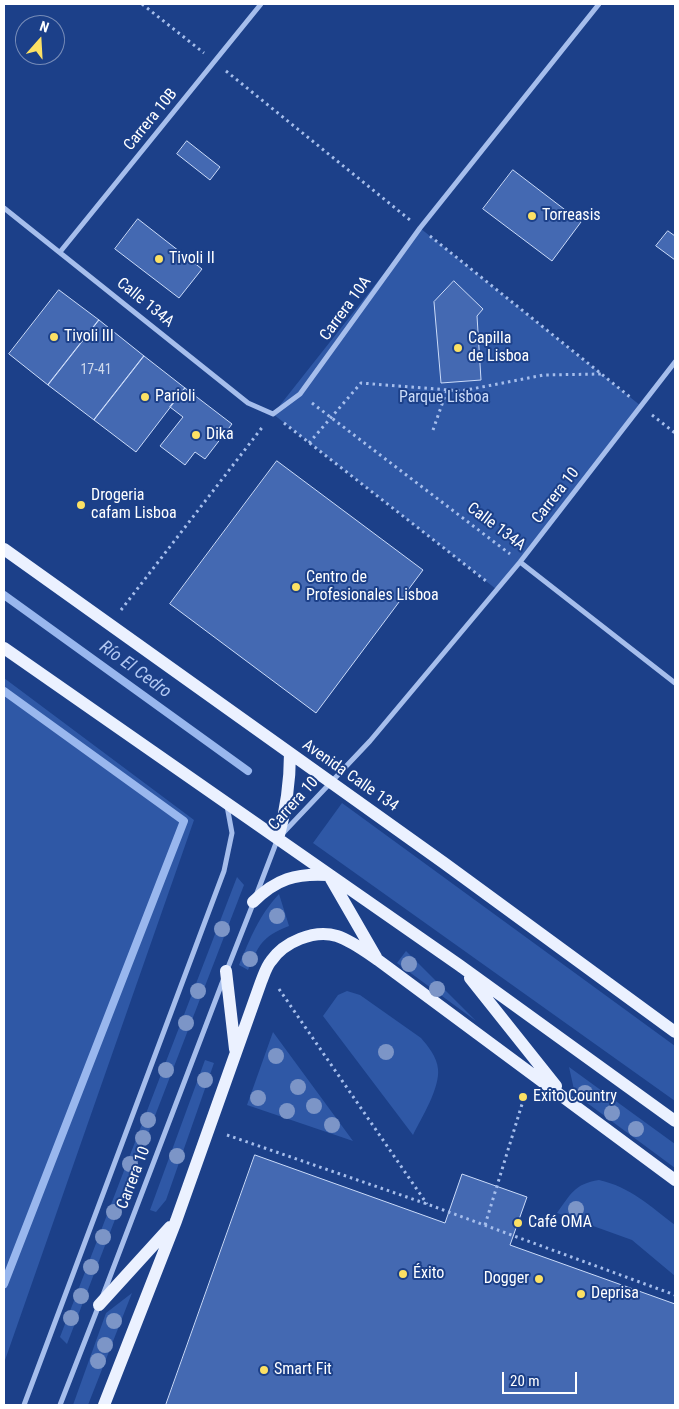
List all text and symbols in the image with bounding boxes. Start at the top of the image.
north arrow [15,15,65,65]
text: N [38,18,51,36]
street label: Carrera 10B [120,85,182,155]
place label: Torreasis [542,206,601,226]
marker: Torreasis [526,210,538,222]
place label: Tivoli II [169,249,215,269]
marker: Tivoli II [153,253,165,265]
street label: Carrera 10A [316,273,376,345]
street label: Calle 134A [112,274,178,332]
place label: Tivoli III [64,327,114,347]
place label: Capilla de Lisboa [468,329,529,367]
marker: Tivoli III [48,331,60,343]
marker: Capilla de Lisboa [452,342,464,354]
house number: 17-41 [80,362,112,378]
place label: Parioli [155,387,195,407]
park label: Parque Lisboa [399,388,489,408]
marker: Parioli [139,391,151,403]
place label: Dika [206,425,234,445]
marker: Dika [190,429,202,441]
street label: Carrera 10 [528,464,584,528]
place label: Drogeria cafam Lisboa [91,486,177,524]
marker: Drogeria cafam Lisboa [75,499,87,511]
street label: Calle 134A [463,499,529,555]
place label: Centro de Profesionales Lisboa [306,568,439,606]
marker: Centro de Profesionales Lisboa [290,581,302,593]
water label: Río El Cedro [95,637,175,703]
street label: Avenida Calle 134 [298,736,402,816]
street label: Carrera 10 [265,773,323,835]
place label: Exito Country [533,1087,617,1107]
marker: Exito Country [517,1091,529,1103]
street label: Carrera 10 [113,1144,155,1212]
place label: Café OMA [528,1213,592,1233]
marker: Café OMA [512,1217,524,1229]
place label: Éxito [413,1264,444,1284]
marker: Éxito [397,1268,409,1280]
place label: Dogger [484,1269,529,1289]
marker: Dogger [533,1273,545,1285]
place label: Deprisa [591,1284,639,1304]
marker: Deprisa [575,1288,587,1300]
place label: Smart Fit [274,1360,332,1380]
scale bar [504,1362,579,1394]
marker: Smart Fit [258,1364,270,1376]
text: 20 m [510,1372,540,1390]

